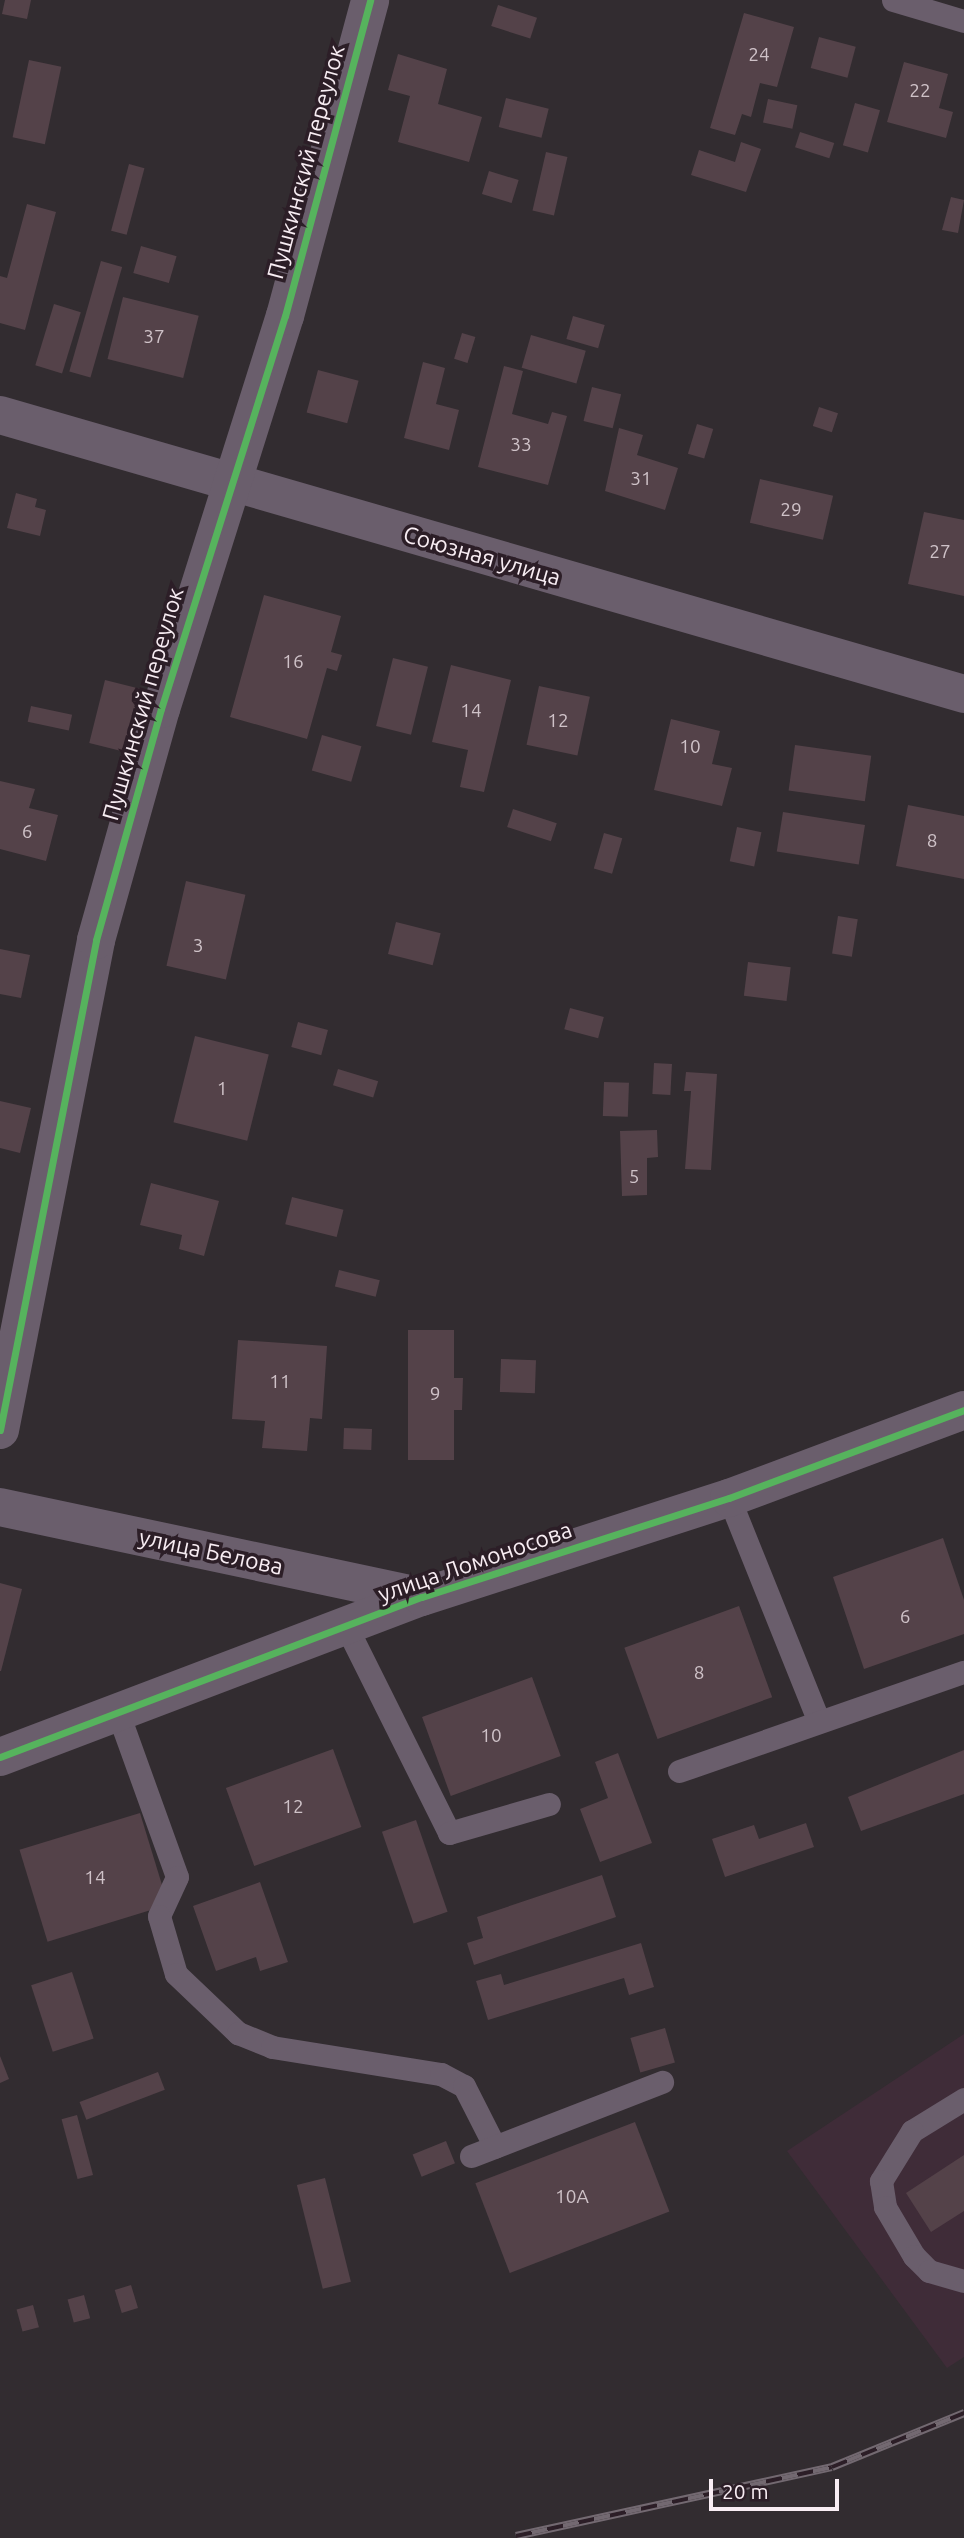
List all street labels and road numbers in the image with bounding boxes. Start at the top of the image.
street label: Пушкинский переулок [261,42,351,282]
street label: Союзная улица [400,520,564,592]
street label: Пушкинский переулок [97,584,189,824]
street label: улица Ломоносова [374,1516,576,1608]
street label: улица Белова [136,1523,286,1581]

